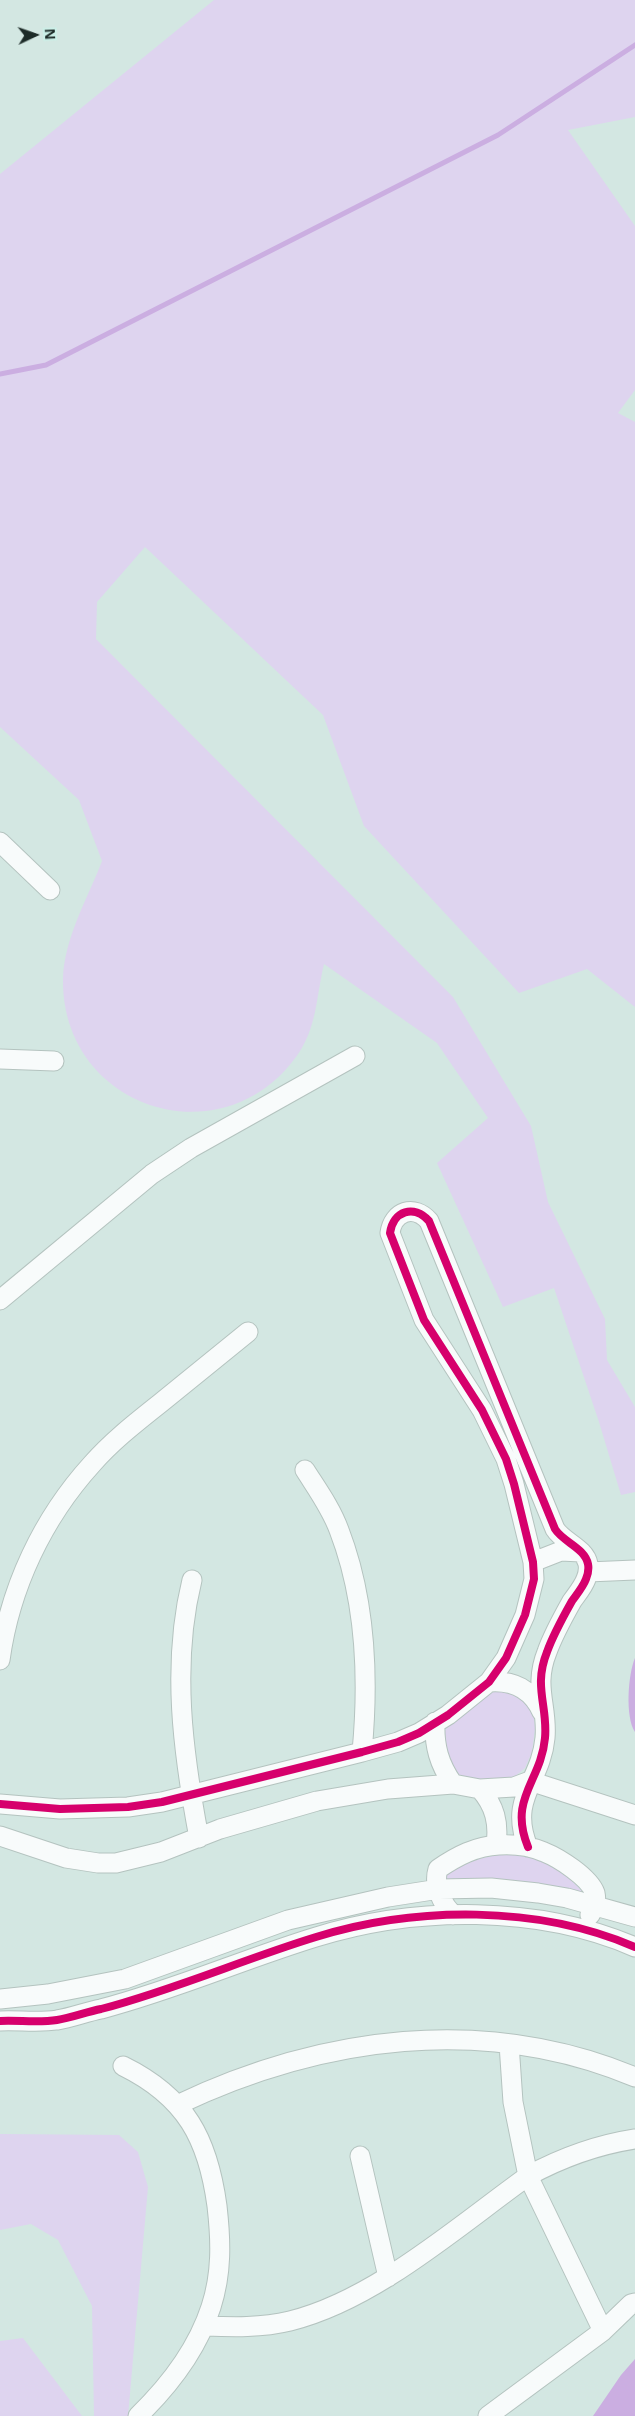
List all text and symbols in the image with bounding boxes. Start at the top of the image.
north arrow [10,10,60,60]
text: N [41,28,60,40]

